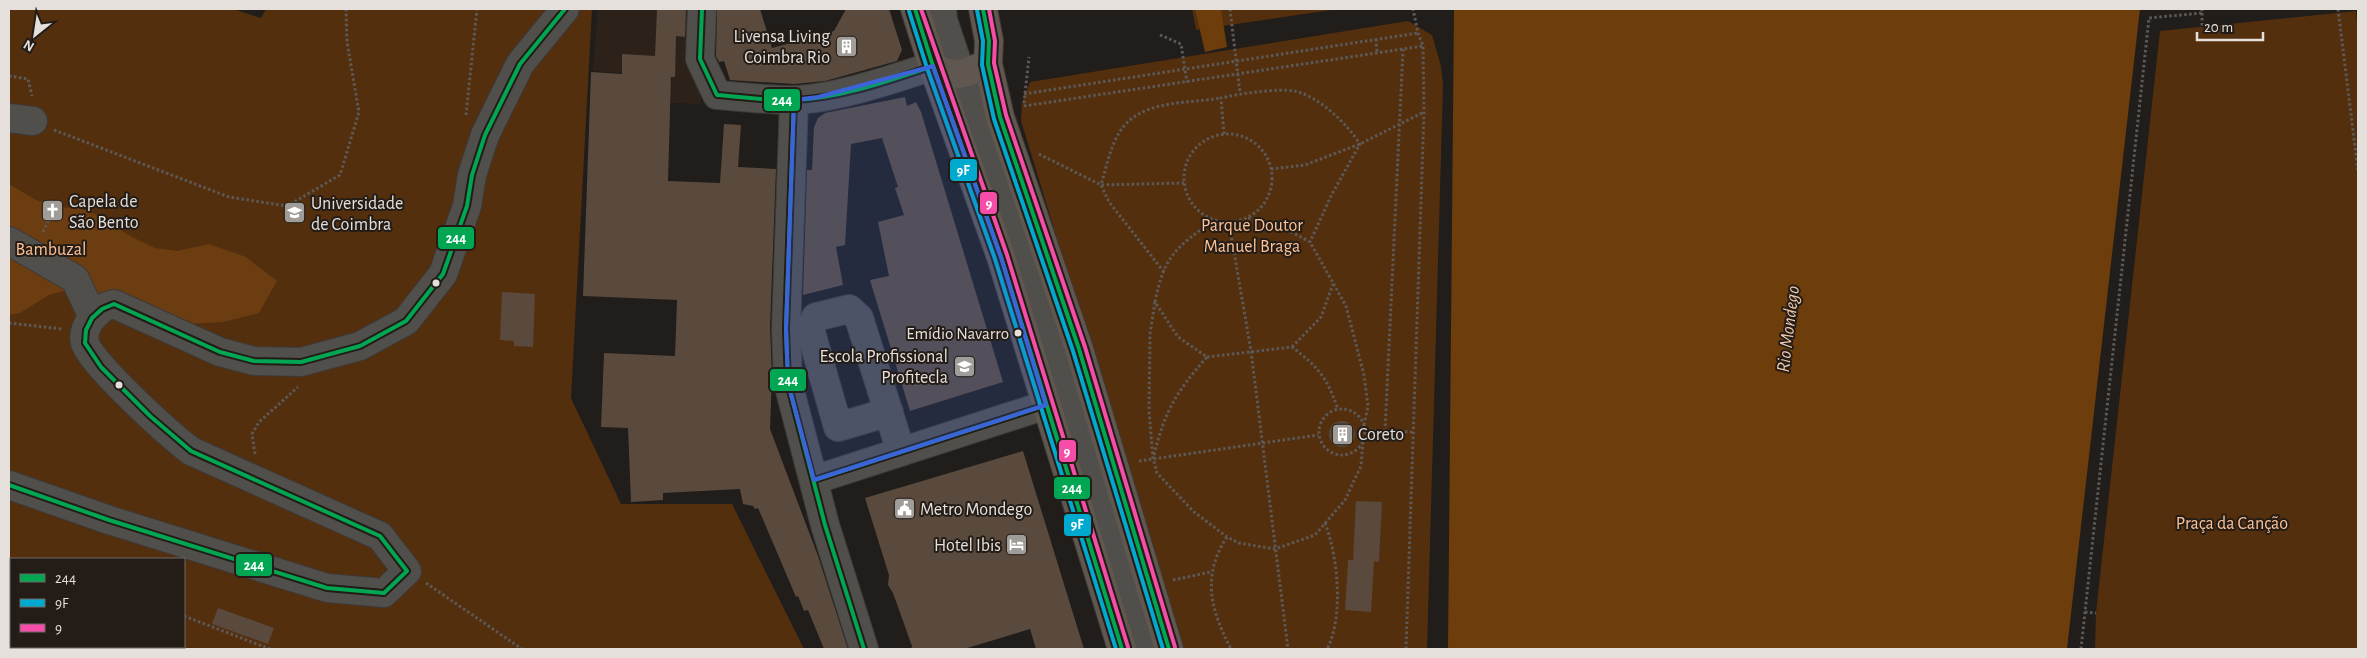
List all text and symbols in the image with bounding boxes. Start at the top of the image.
north arrow [10,10,60,60]
scale bar [2197,10,2263,42]
text: 20 m [2204,20,2233,35]
place label: Livensa Living Coimbra Rio [733,28,830,67]
building icon: Livensa Living Coimbra Rio [834,34,858,58]
text: N [21,37,37,54]
line badge: 244 [763,88,801,112]
text: 244 [772,94,792,108]
line badge: 9F [949,158,978,182]
text: 9F [956,164,970,178]
line badge: 9 [979,191,998,215]
place label: Capela de São Bento [69,193,139,232]
place label: Universidade de Coimbra [311,195,403,234]
text: 9 [986,197,993,211]
church icon: Capela de São Bento [41,199,65,223]
school or university icon: Universidade de Coimbra [283,201,307,225]
park label: Parque Doutor Manuel Braga [1201,217,1303,256]
line badge: 244 [437,226,475,250]
text: 244 [446,232,466,246]
park label: Bambuzal [16,241,86,259]
unlabelled marker [431,278,441,288]
water label: Rio Mondego [1774,285,1803,374]
place label: Emídio Navarro [906,325,1009,342]
marker: Emídio Navarro [1013,328,1023,338]
place label: Escola Profissional Profitecla [819,348,948,387]
school or university icon: Escola Profissional Profitecla [952,354,976,378]
line badge: 244 [769,368,807,392]
text: 244 [778,374,798,388]
unlabelled marker [114,380,124,390]
building icon: Coreto [1330,422,1354,446]
place label: Coreto [1358,426,1404,444]
line badge: 9 [1058,439,1077,463]
text: 9 [1064,445,1071,459]
line badge: 244 [1053,476,1091,500]
text: 244 [1062,482,1082,496]
public building icon: Metro Mondego [892,497,916,521]
place label: Metro Mondego [920,501,1032,519]
line badge: 9F [1063,513,1092,537]
park label: Praça da Canção [2176,515,2288,533]
text: 9F [1070,518,1084,532]
hotel icon: Hotel Ibis [1005,533,1029,557]
place label: Hotel Ibis [934,537,1001,555]
line badge: 244 [235,553,273,577]
legend [10,558,185,648]
text: 244 [244,559,264,573]
text: 244 [55,571,76,586]
text: 9F [55,596,69,611]
text: 9 [55,621,62,636]

